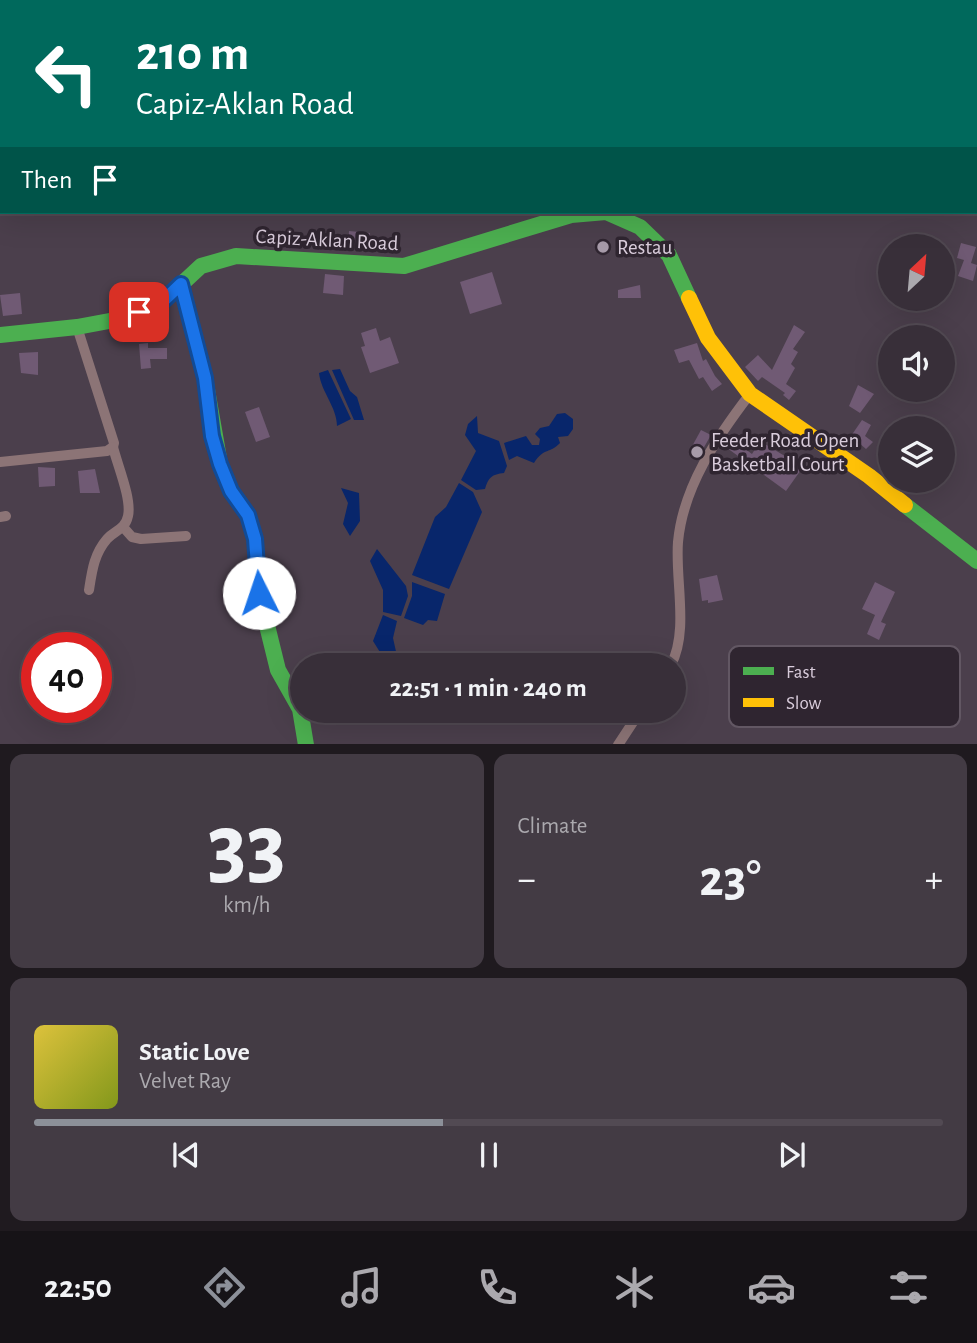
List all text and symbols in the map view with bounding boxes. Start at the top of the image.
icon: left [21,28,112,119]
text: 210 m [136,30,249,79]
text: Capiz-Aklan Road [136,88,354,120]
icon: arrive [86,161,124,199]
text: Then [21,167,72,193]
street label: Capiz-Aklan Road [255,226,399,254]
north arrow [878,234,956,312]
map controls [878,234,955,493]
place label: Restau [617,237,673,258]
marker: Restau [595,239,611,255]
pin [109,282,169,342]
icon: arrive [120,293,158,331]
button: sound [878,325,955,402]
button: layers [878,416,955,493]
place label: Feeder Road Open Basketball Court [711,430,859,475]
marker: Feeder Road Open Basketball Court [689,444,705,460]
position arrow [222,556,296,630]
speed limit sign: 40 [21,632,112,723]
legend [729,646,960,727]
text: Fast [786,663,816,682]
text: 22:51 · 1 min · 240 m [389,675,587,701]
text: Slow [786,694,822,713]
text: 33 [208,801,286,892]
text: Climate [518,815,587,838]
text: 23° [699,853,761,905]
text: − [518,861,536,899]
text: + [925,861,943,899]
text: km/h [223,894,270,917]
text: Static Love [139,1039,250,1065]
text: Velvet Ray [139,1070,231,1093]
icon: previous [167,1136,205,1174]
icon: pause [470,1136,508,1174]
icon: next [773,1136,811,1174]
icon: directions [200,1263,249,1312]
icon: music [337,1263,386,1312]
icon: phone [473,1263,522,1312]
icon: climate [610,1263,659,1312]
icon: car [747,1263,796,1312]
icon: filters [884,1263,933,1312]
text: 22:50 [44,1271,112,1303]

